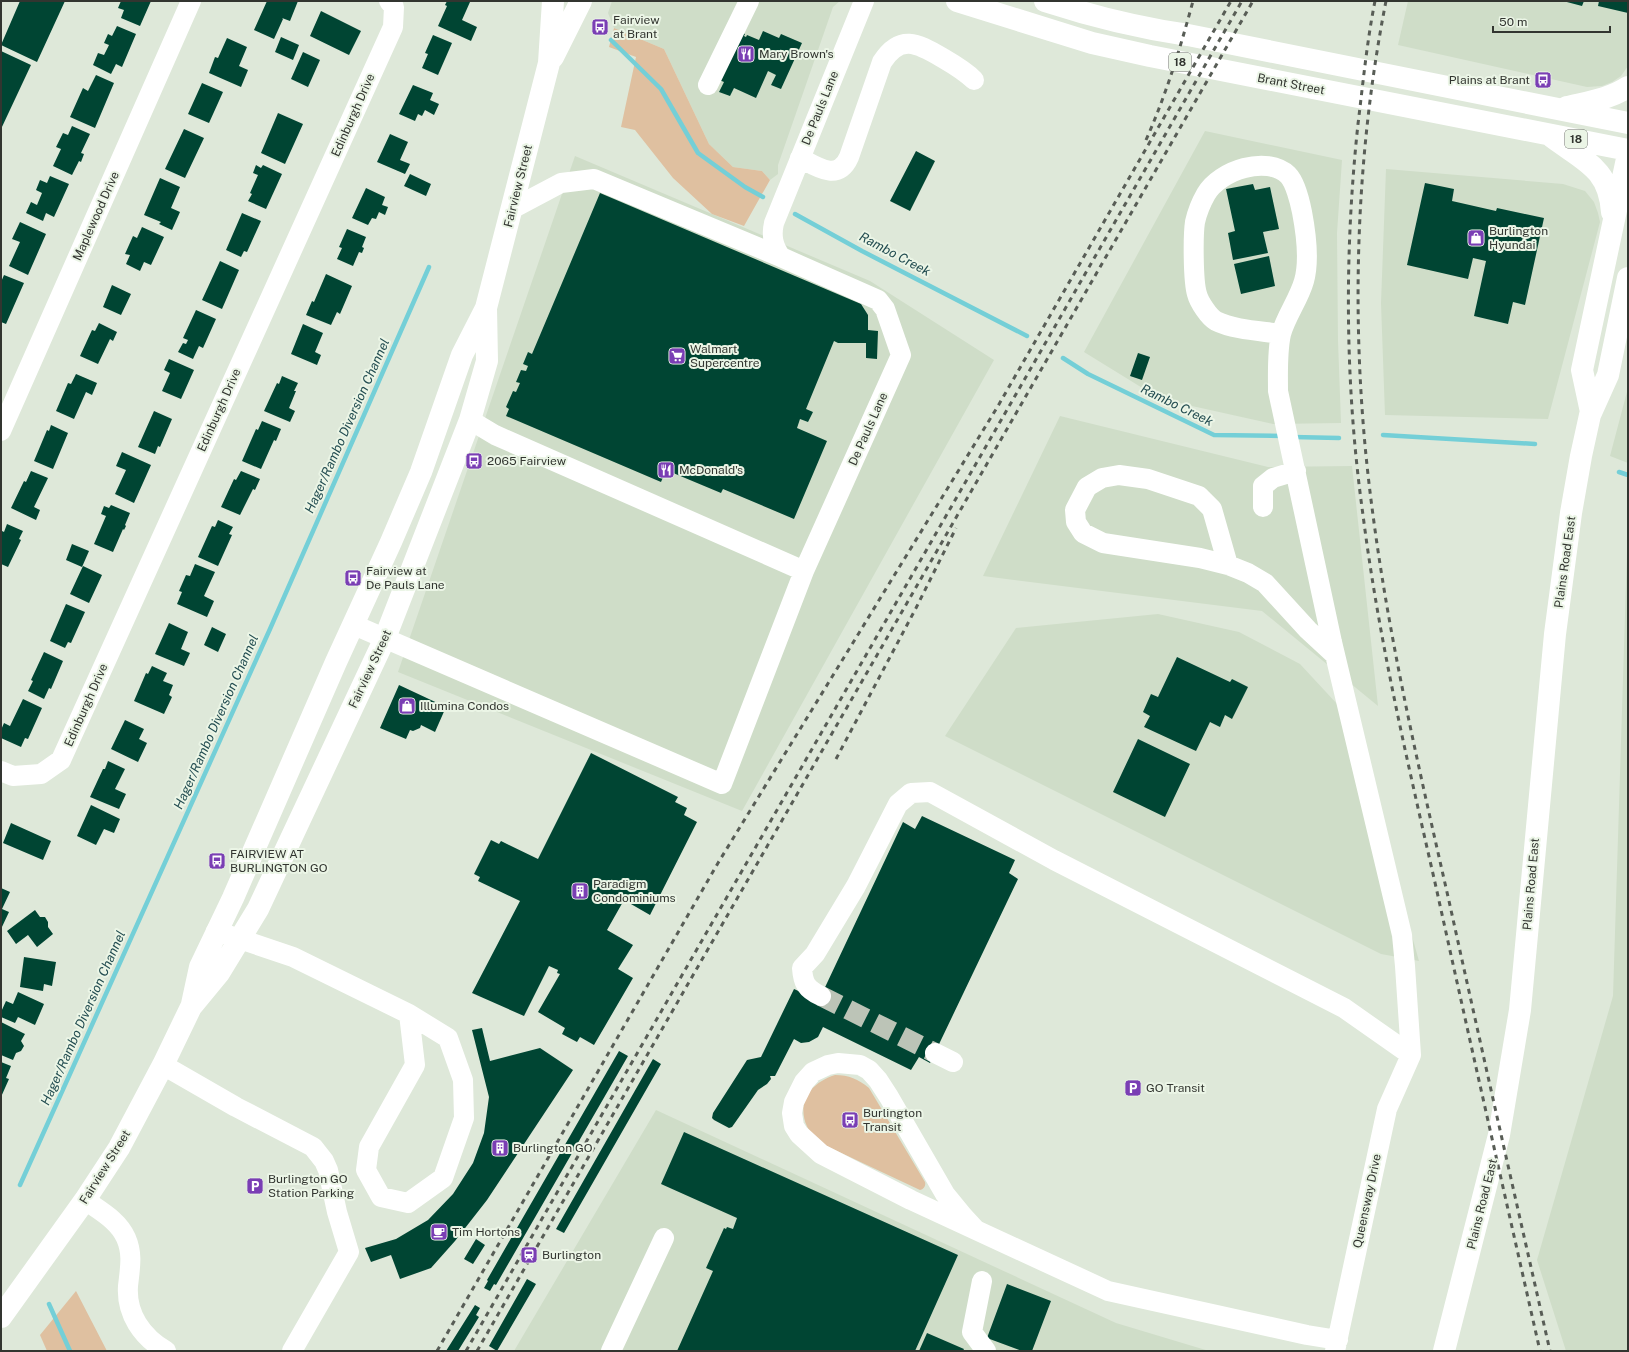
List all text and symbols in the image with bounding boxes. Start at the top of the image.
scale bar [1493,8,1610,34]
place label: Fairview at Brant [613,13,660,41]
text: 50 m [1499,15,1527,29]
bus stop icon: Fairview at Brant [590,17,610,37]
restaurant icon: Mary Brown's [736,44,756,64]
place label: Mary Brown's [759,47,834,61]
road number: 18 [1169,53,1191,71]
street label: De Pauls Lane [799,69,841,147]
bus stop icon: Plains at Brant [1533,70,1553,90]
street label: Edinburgh Drive [328,71,378,159]
street label: Brant Street [1256,71,1326,97]
place label: Plains at Brant [1449,73,1530,87]
road number: 18 [1565,130,1587,148]
street label: Fairview Street [501,143,535,229]
street label: Maplewood Drive [70,169,122,263]
place label: Burlington Hyundai [1489,224,1548,252]
shop icon: Burlington Hyundai [1466,228,1486,248]
water label: Rambo Creek [857,229,933,279]
water label: Hager/Rambo Diversion Channel [302,336,392,516]
place label: Walmart Supercentre [690,342,760,370]
supermarket icon: Walmart Supercentre [667,346,687,366]
street label: Edinburgh Drive [194,366,244,454]
water label: Rambo Creek [1139,381,1215,429]
street label: De Pauls Lane [846,390,890,468]
bus stop icon: 2065 Fairview [464,451,484,471]
place label: 2065 Fairview [487,454,567,468]
restaurant icon: McDonald's [656,460,676,480]
place label: McDonald's [679,463,743,477]
street label: Plains Road East [1552,515,1578,609]
place label: Fairview at De Pauls Lane [366,564,445,592]
bus stop icon: Fairview at De Pauls Lane [343,568,363,588]
street label: Fairview Street [346,627,394,710]
water label: Hager/Rambo Diversion Channel [171,632,261,812]
street label: Edinburgh Drive [61,661,111,749]
shop icon: Illumina Condos [397,696,417,716]
place label: Illumina Condos [420,699,509,713]
street label: Plains Road East [1520,837,1542,931]
place label: FAIRVIEW AT BURLINGTON GO [230,847,328,875]
bus stop icon: FAIRVIEW AT BURLINGTON GO [207,851,227,871]
place label: Paradigm Condominiums [593,877,676,905]
building icon: Paradigm Condominiums [570,881,590,901]
water label: Hager/Rambo Diversion Channel [38,928,128,1108]
parking icon: GO Transit [1123,1078,1143,1098]
place label: GO Transit [1146,1081,1205,1095]
place label: Burlington Transit [863,1106,922,1134]
bus stop icon: Burlington Transit [840,1110,860,1130]
street label: Fairview Street [77,1127,134,1207]
building icon: Burlington GO [490,1138,510,1158]
place label: Burlington GO [513,1141,593,1155]
street label: Queensway Drive [1350,1152,1384,1249]
street label: Plains Road East [1464,1157,1500,1251]
place label: Burlington GO Station Parking [268,1172,354,1200]
parking icon: Burlington GO Station Parking [245,1176,265,1196]
cafe icon: Tim Hortons [429,1222,449,1242]
place label: Tim Hortons [452,1225,520,1239]
station icon: Burlington [519,1245,539,1265]
place label: Burlington [542,1248,601,1262]

